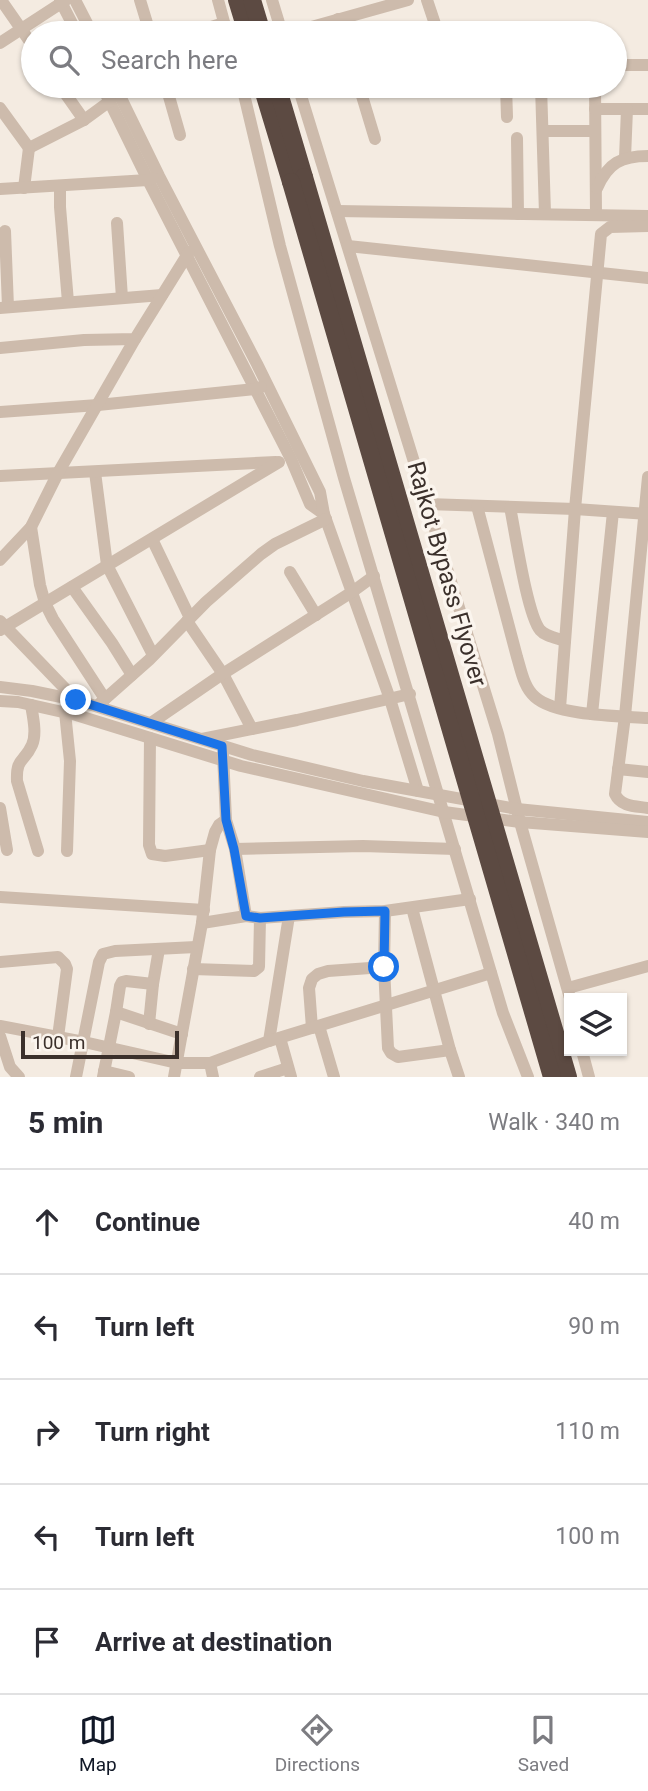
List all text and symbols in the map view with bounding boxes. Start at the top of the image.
search box [21,21,627,98]
icon: search [45,41,83,79]
text: Search here [101,45,238,75]
street label: Rajkot Bypass Flyover [401,458,493,690]
route end [60,684,91,715]
route start [368,951,399,982]
map controls [564,993,627,1056]
button: layers [564,993,627,1056]
scale bar [21,1028,178,1060]
text: 100 m [32,1031,85,1054]
text: 5 min [28,1105,103,1140]
text: Walk · 340 m [488,1109,620,1136]
icon: ahead [28,1203,66,1241]
text: Continue [95,1207,200,1237]
text: 40 m [568,1208,620,1235]
icon: left [28,1308,66,1346]
text: Turn left [95,1312,194,1342]
text: 90 m [568,1313,620,1340]
icon: right [28,1413,66,1451]
text: Turn right [95,1417,210,1447]
text: 110 m [555,1418,620,1445]
icon: left [28,1518,66,1556]
text: Turn left [95,1522,194,1552]
text: 100 m [555,1523,620,1550]
icon: arrive [28,1623,66,1661]
text: Arrive at destination [95,1627,332,1657]
tab: Map [79,1711,117,1776]
tab: Directions [275,1711,360,1776]
tab: Saved [518,1711,569,1776]

